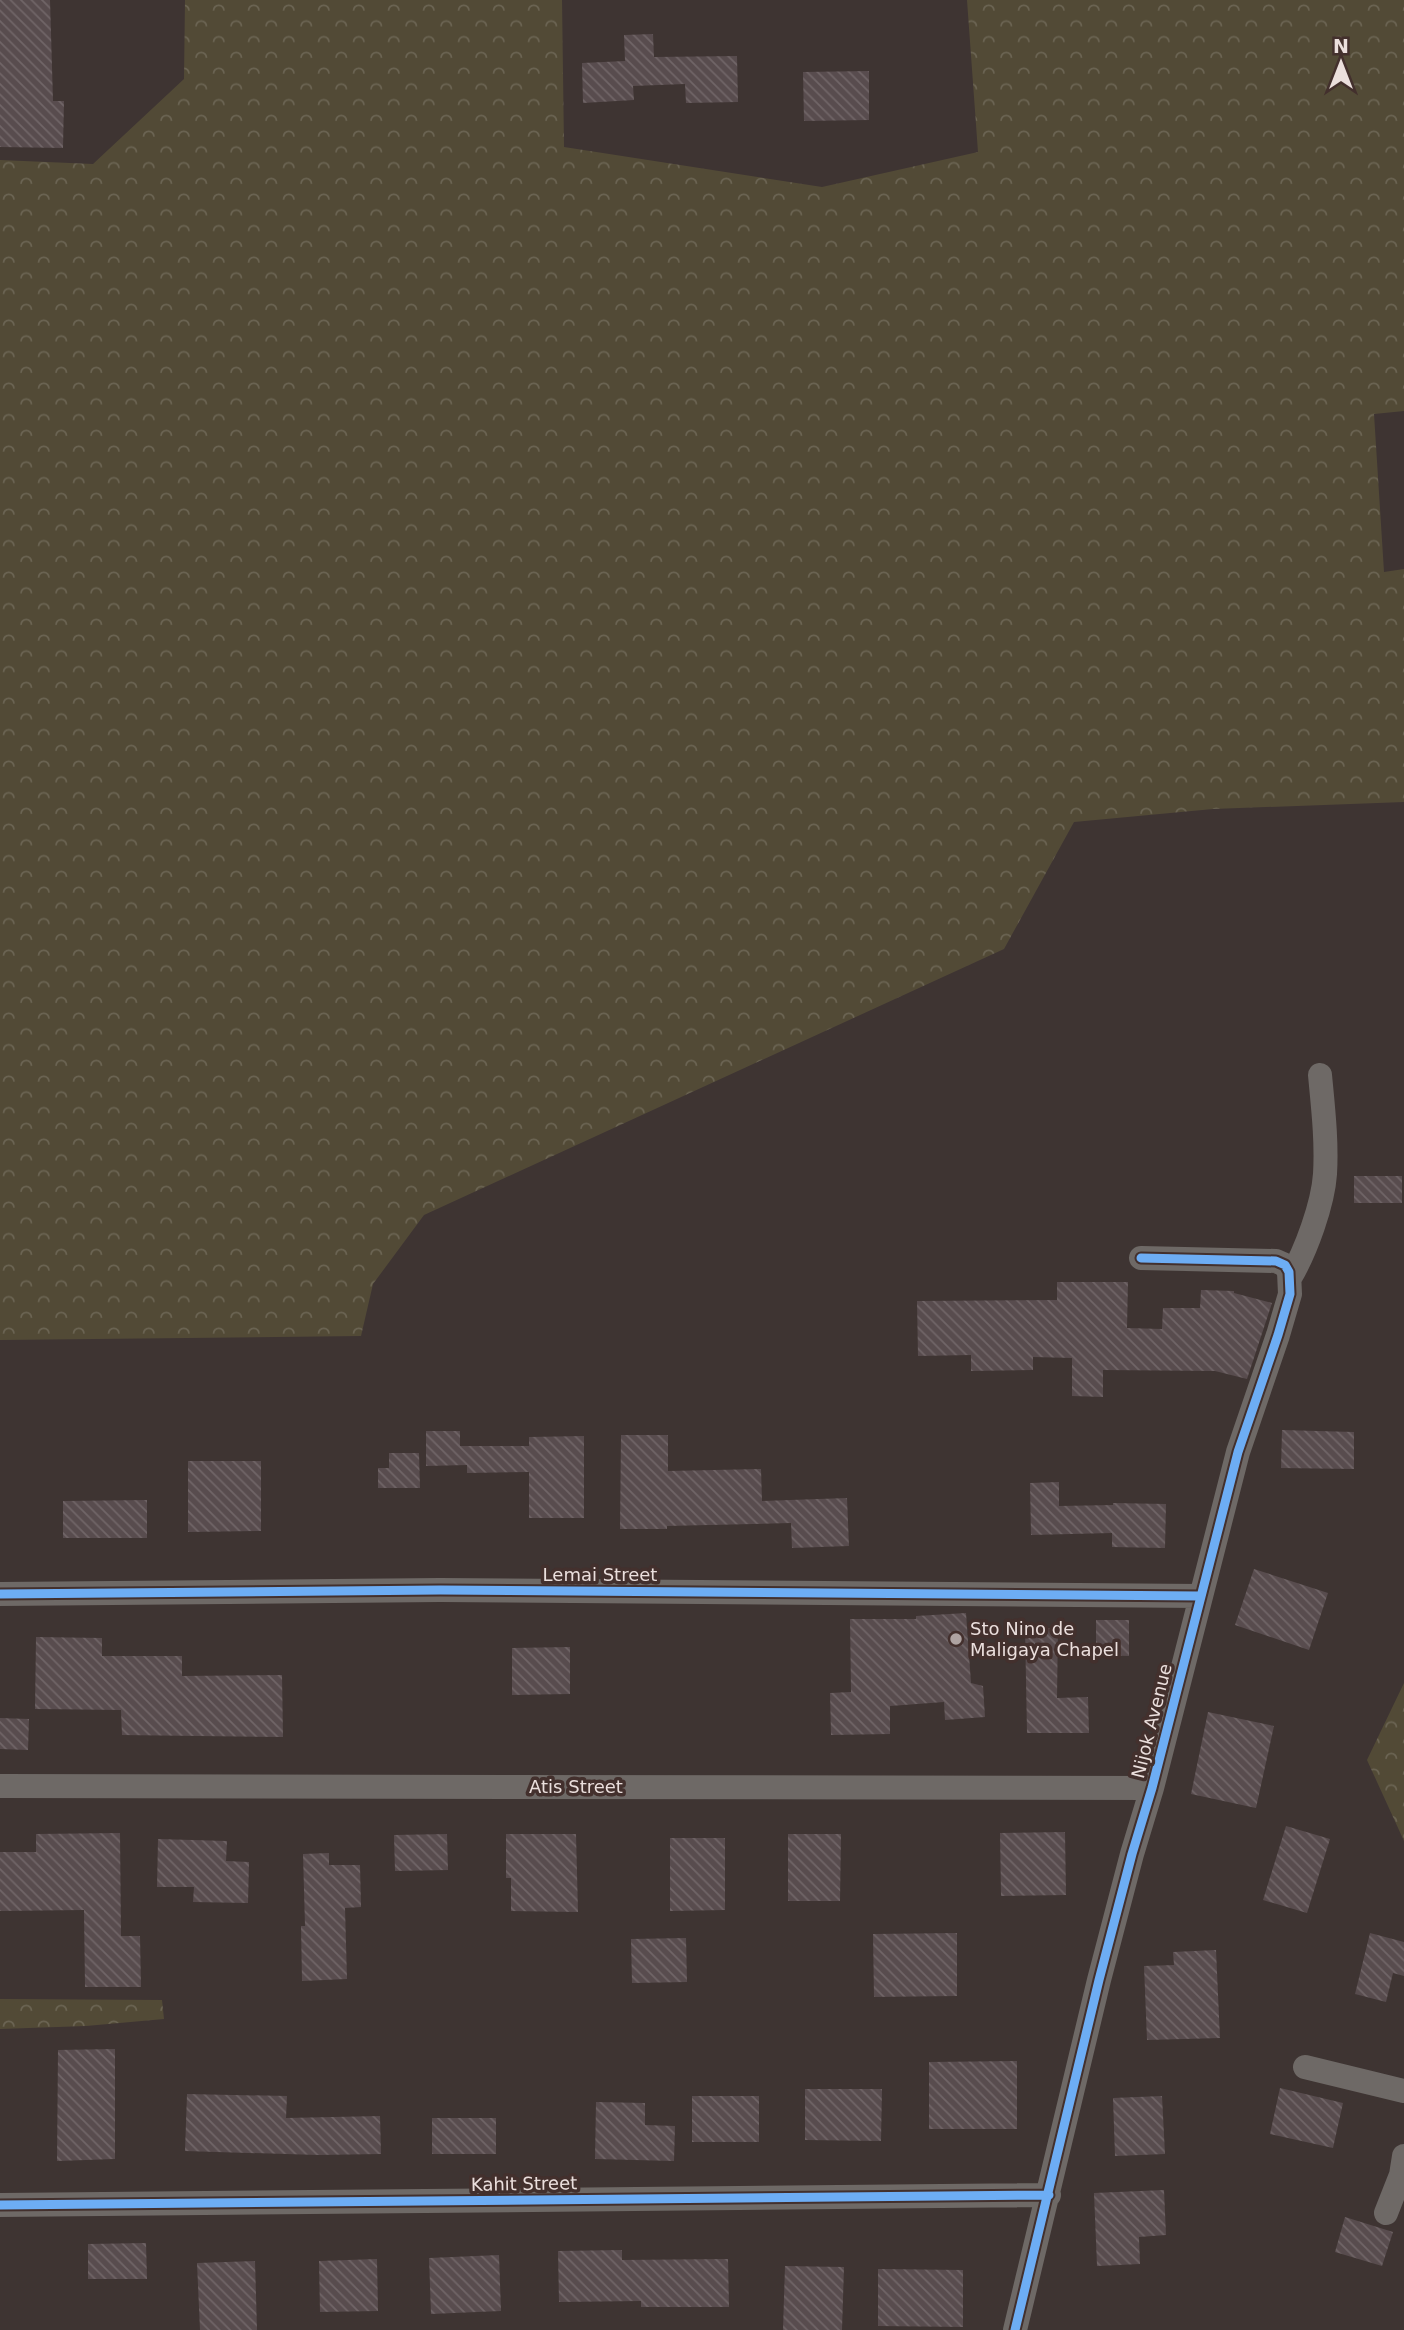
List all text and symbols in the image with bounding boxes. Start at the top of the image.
north arrow [1306,28,1376,98]
text: N [1333,35,1349,57]
street label: Lemai Street [543,1564,657,1585]
place label: Sto Nino de Maligaya Chapel [970,1618,1119,1660]
marker: Sto Nino de Maligaya Chapel [948,1631,964,1647]
street label: Nijok Avenue [1127,1661,1176,1780]
street label: Atis Street [529,1776,623,1797]
street label: Kahit Street [471,2172,577,2195]

